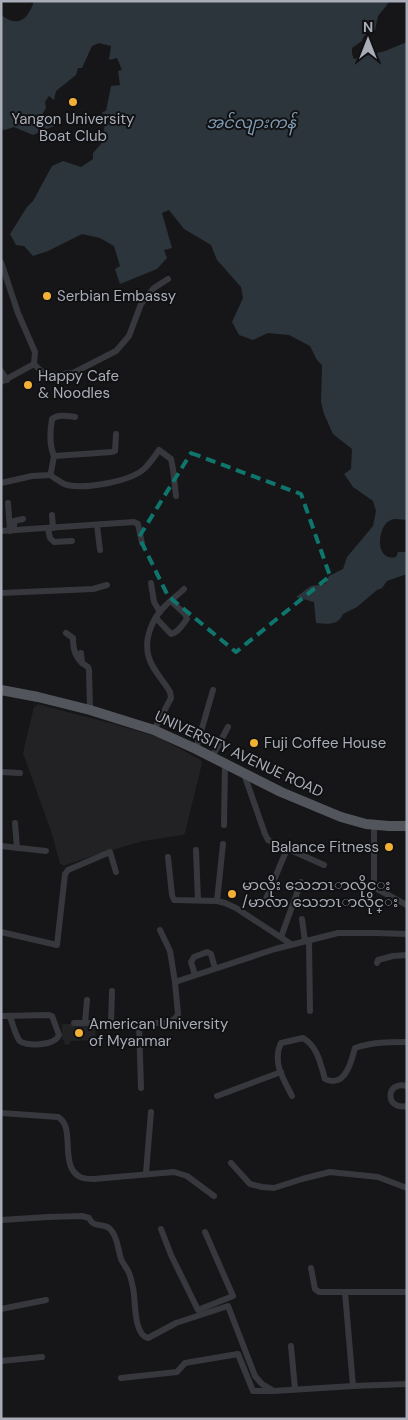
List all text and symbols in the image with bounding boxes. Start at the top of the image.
north arrow [343,15,393,65]
text: N [363,18,373,36]
marker: Yangon University Boat Club [67,96,79,108]
place label: Yangon University Boat Club [12,109,135,146]
water label: အင်လျားကန် [206,111,298,136]
place label: Serbian Embassy [57,286,177,306]
marker: Serbian Embassy [41,290,53,302]
place label: Happy Cafe & Noodles [38,366,119,403]
marker: Happy Cafe & Noodles [22,379,34,391]
street label: UNIVERSITY AVENUE ROAD [151,706,327,802]
place label: Fuji Coffee House [264,733,386,753]
marker: Fuji Coffee House [248,737,260,749]
place label: Balance Fitness [271,837,379,857]
marker: Balance Fitness [383,841,395,853]
place label: မာလိုး သေဘၤာလိုင္း /မာလာ သေဘၤာလိုင္း [242,875,398,914]
marker: မာလိုး သေဘၤာလိုင္း /မာလာ သေဘၤာလိုင္း [226,888,238,900]
place label: American University of Myanmar [89,1014,229,1051]
marker: American University of Myanmar [73,1027,85,1039]

